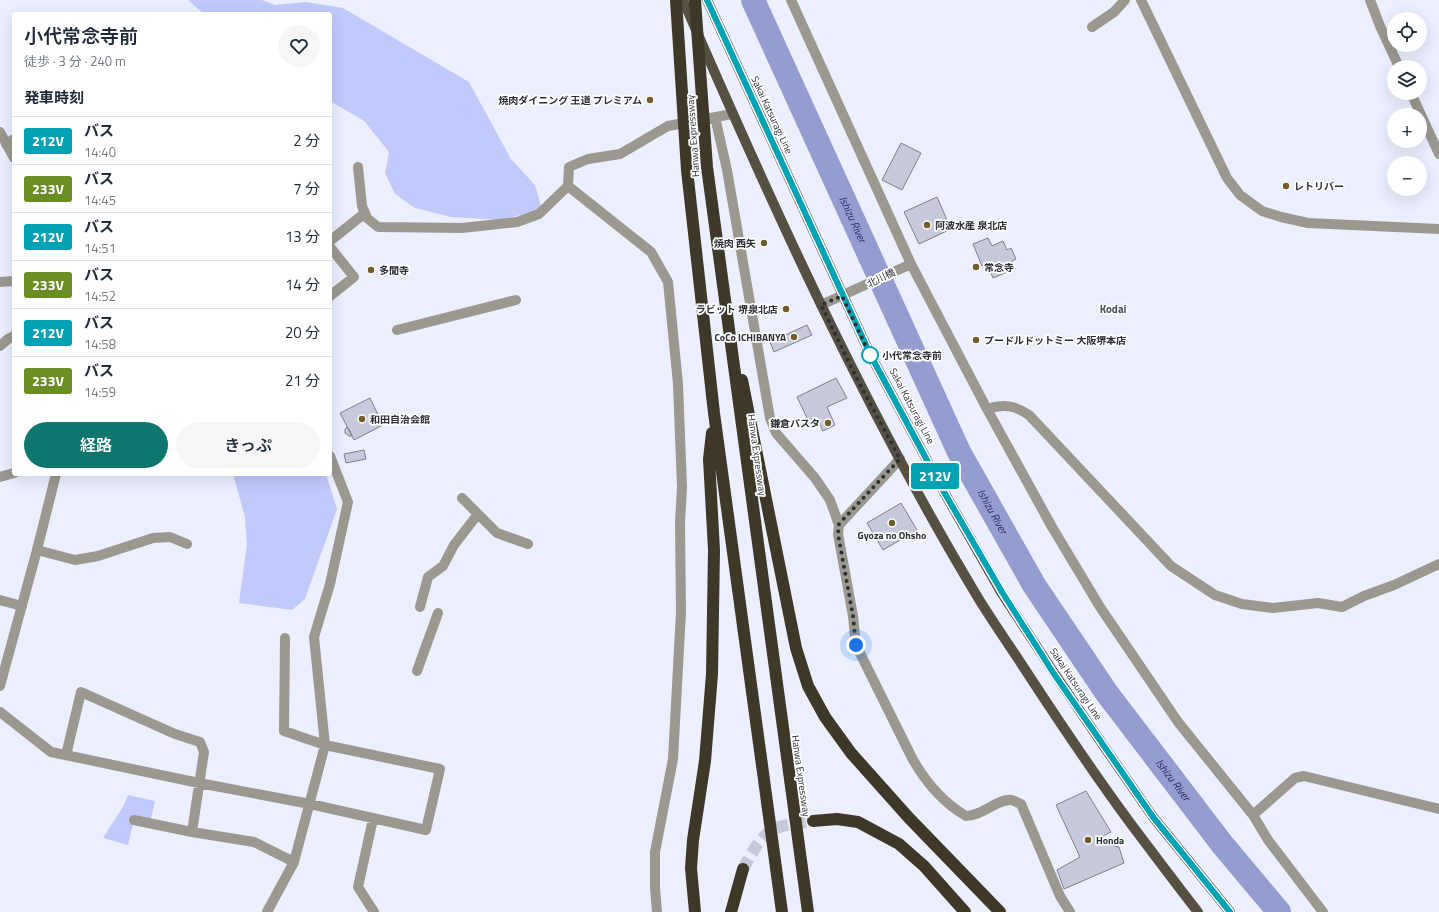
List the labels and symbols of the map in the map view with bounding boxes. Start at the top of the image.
street label: Sakai Katsuragi Line [747,74,797,156]
place label: 焼肉ダイニング 王道 プレミアム [498,93,642,108]
street label: Hanwa Expressway [683,94,703,178]
marker: 焼肉ダイニング 王道 プレミアム [645,95,655,105]
place label: レトリバー [1294,179,1344,194]
marker: レトリバー [1281,181,1291,191]
water label: Ishizu River [835,193,871,247]
place label: 阿波水産 泉北店 [935,218,1007,233]
marker: 阿波水産 泉北店 [922,220,932,230]
place label: 焼肉 西矢 [714,236,756,251]
marker: 焼肉 西矢 [759,238,769,248]
place label: 常念寺 [984,260,1014,275]
marker: 常念寺 [971,262,981,272]
place label: 多聞寺 [379,263,409,278]
marker: 多聞寺 [366,265,376,275]
street label: 北川橋 [864,265,898,291]
district label: Kodai [1100,301,1127,317]
place label: ラビット 堺泉北店 [696,302,778,317]
marker: ラビット 堺泉北店 [781,304,791,314]
place label: CoCo ICHIBANYA [715,330,786,345]
marker: CoCo ICHIBANYA [789,332,799,342]
place label: プードルドットミー 大阪堺本店 [984,333,1126,348]
marker: プードルドットミー 大阪堺本店 [971,335,981,345]
marker: 小代常念寺前 [861,346,879,364]
place label: 小代常念寺前 [882,348,942,363]
street label: Sakai Katsuragi Line [886,365,938,447]
place label: 和田自治会館 [370,412,430,427]
street label: Hanwa Expressway [744,413,770,497]
marker: 和田自治会館 [357,414,367,424]
place label: 鎌倉パスタ [770,416,820,431]
marker: 鎌倉パスタ [823,418,833,428]
line badge: 212V [907,463,963,489]
water label: Ishizu River [973,486,1012,538]
marker: Gyoza no Ohsho [887,518,897,528]
place label: Gyoza no Ohsho [858,528,926,543]
your location [846,635,866,655]
street label: Sakai Katsuragi Line [1046,645,1106,723]
street label: Hanwa Expressway [788,734,814,818]
water label: Ishizu River [1152,755,1195,806]
place label: Honda [1096,833,1124,848]
marker: Honda [1083,835,1093,845]

